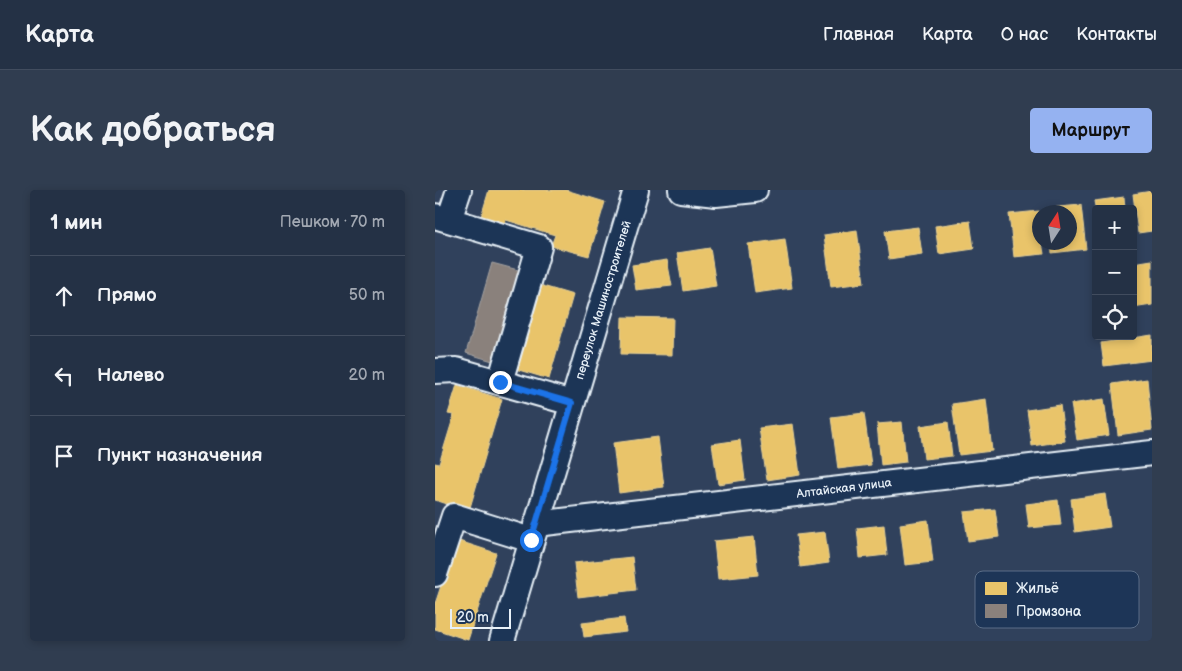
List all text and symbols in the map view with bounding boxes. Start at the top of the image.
text: Карта [25,20,94,49]
text: Главная [823,24,894,45]
text: Карта [922,24,973,45]
text: О нас [1001,24,1048,45]
text: Контакты [1076,24,1157,45]
button: Маршрут [1030,108,1152,153]
text: Как добраться [30,109,276,152]
north arrow [1032,205,1077,250]
map controls [1092,205,1137,340]
button: + [1092,205,1137,250]
text: 1 мин [50,210,102,235]
text: Пешком · 70 m [280,213,385,232]
street label: переулок Машиностроителей [572,219,635,381]
button: − [1092,250,1137,295]
icon: ahead [50,282,78,310]
text: Прямо [97,284,157,307]
text: 50 m [349,286,385,305]
button: locate [1092,295,1137,340]
icon: left [50,362,78,390]
text: Налево [97,364,164,387]
text: 20 m [349,366,385,385]
route end [489,371,512,394]
icon: arrive [50,442,78,470]
text: Пункт назначения [97,444,262,467]
street label: Алтайская улица [795,475,892,502]
route start [520,529,543,552]
legend [975,571,1139,628]
text: Жильё [1016,580,1059,597]
text: Промзона [1016,603,1082,620]
scale bar [450,606,511,629]
text: 20 m [457,609,489,626]

